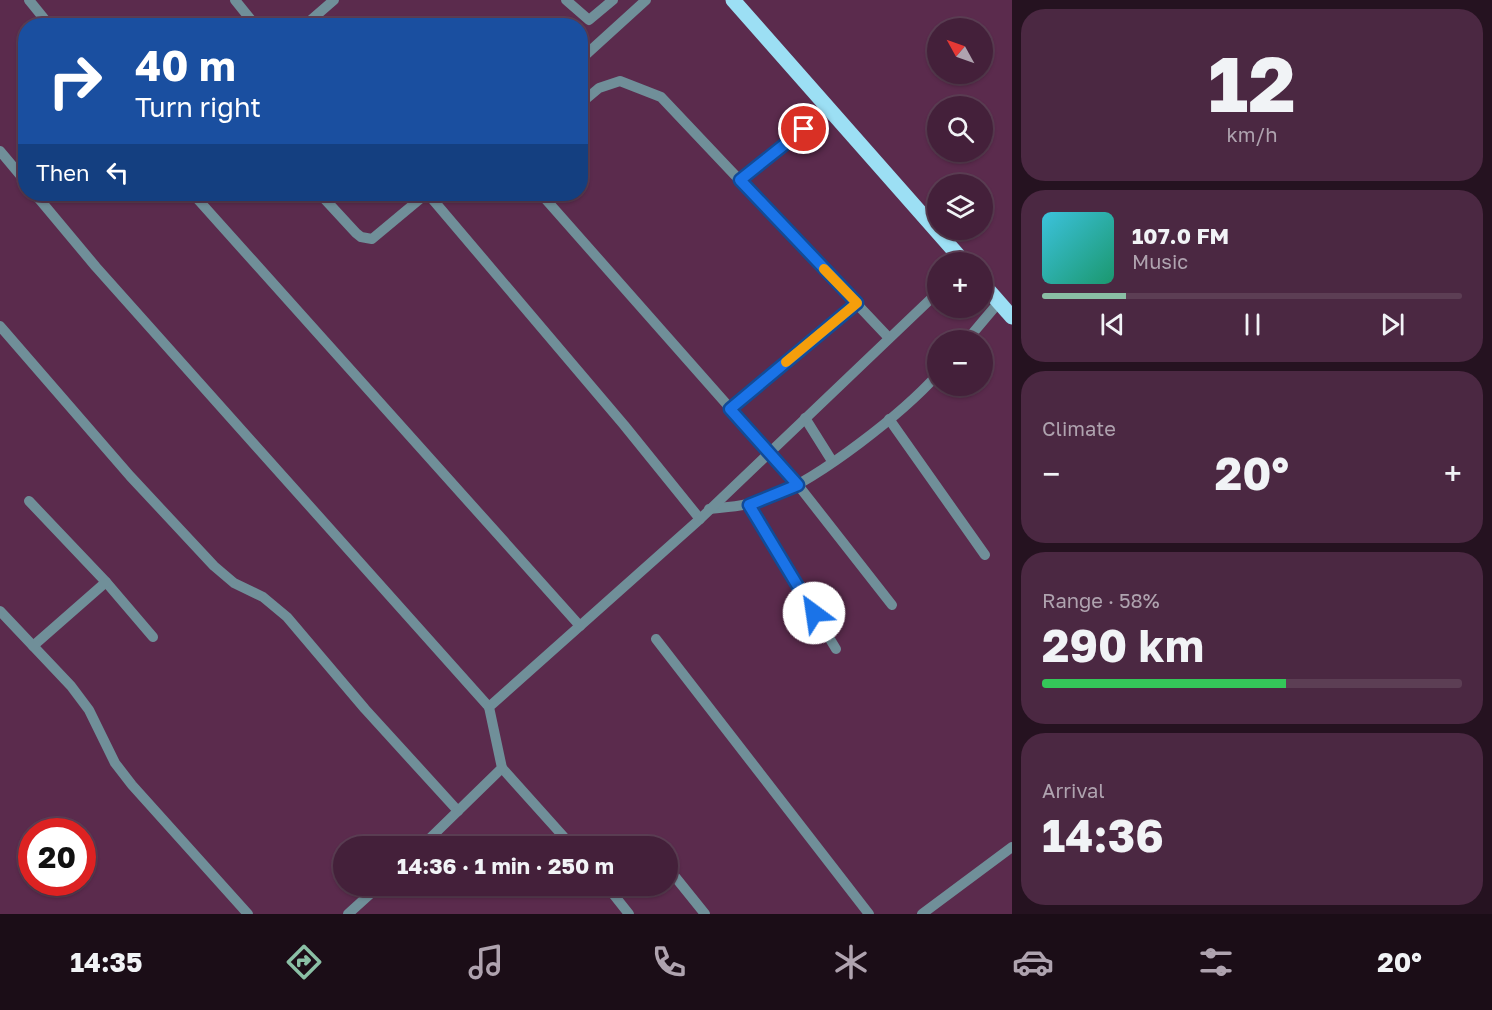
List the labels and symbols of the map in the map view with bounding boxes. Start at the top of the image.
north arrow [927,18,993,84]
pin [778,103,829,154]
position arrow [782,581,846,645]
speed limit sign: 20 [18,818,96,896]

